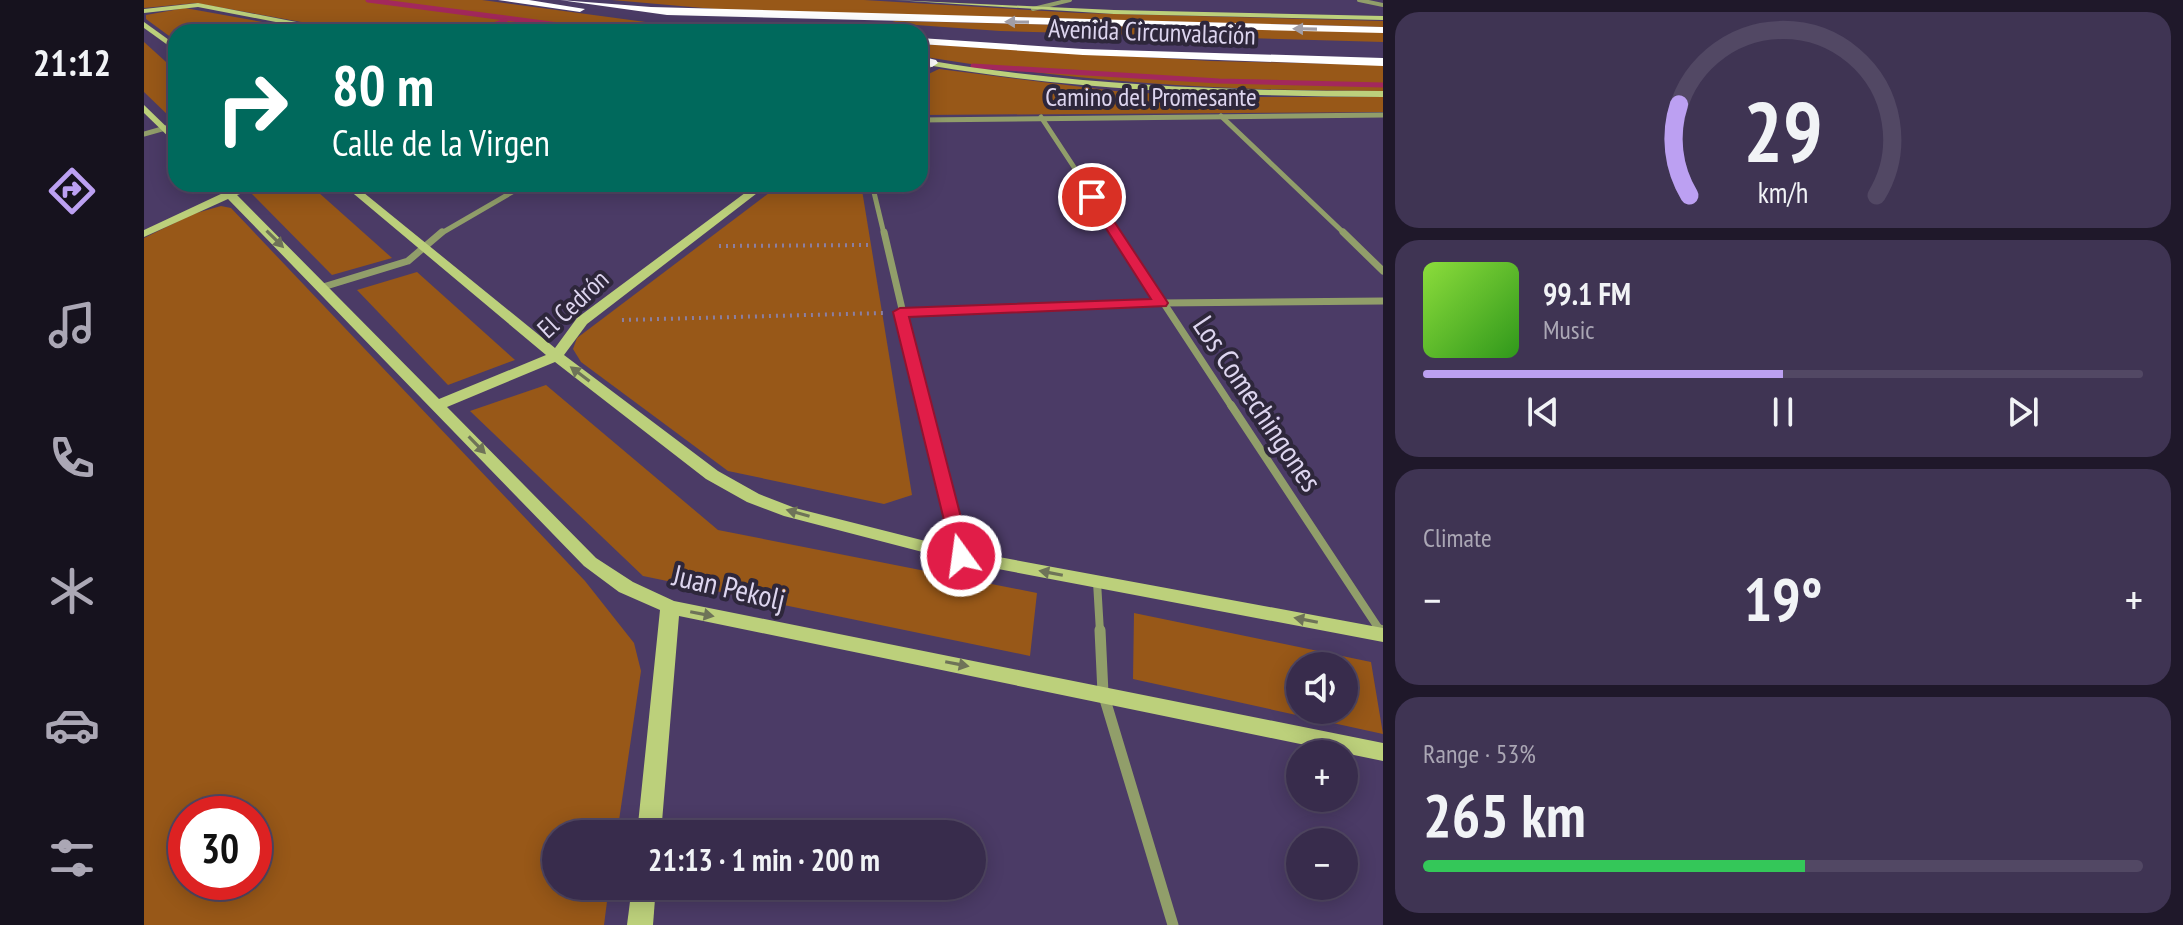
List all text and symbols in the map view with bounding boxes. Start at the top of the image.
street label: Avenida Circunvalación [1048,11,1256,52]
one-way arrow [1004,16,1029,28]
one-way arrow [1292,23,1317,35]
text: 21:12 [33,39,111,86]
text: 80 m [332,49,434,121]
icon: right [200,56,304,160]
text: 29 [1743,77,1823,185]
street label: Camino del Promesante [1045,80,1257,113]
text: Calle de la Virgen [332,119,550,166]
icon: directions [44,163,100,219]
pin [1058,163,1126,231]
text: km/h [1758,174,1808,211]
icon: arrive [1070,175,1114,219]
one-way arrow [265,229,284,248]
street label: El Cedrón [530,262,615,345]
text: 99.1 FM [1543,274,1631,313]
icon: music [44,297,100,353]
street label: Los Comechingones [1185,308,1331,498]
text: Music [1543,313,1595,346]
one-way arrow [570,367,590,383]
icon: previous [1521,390,1565,434]
icon: pause [1761,390,1805,434]
icon: next [2001,390,2045,434]
icon: phone [44,430,100,486]
one-way arrow [467,435,485,454]
one-way arrow [785,507,810,519]
position arrow [919,514,1003,598]
text: Climate [1423,521,1492,554]
street label: Juan Pekolj [668,554,790,618]
text: 19° [1743,560,1823,638]
icon: climate [44,563,100,619]
one-way arrow [1038,566,1063,578]
text: − [1423,571,1441,628]
text: + [2125,571,2143,628]
one-way arrow [690,608,715,620]
one-way arrow [1294,614,1319,626]
map controls [1286,652,1358,900]
button: sound [1286,652,1358,724]
one-way arrow [945,658,970,671]
icon: car [44,697,100,753]
text: Range · 53% [1423,737,1536,770]
button: + [1286,740,1358,812]
text: 265 km [1423,776,1586,854]
speed limit sign: 30 [168,796,272,900]
button: − [1286,828,1358,900]
icon: filters [44,830,100,886]
text: 21:13 · 1 min · 200 m [648,840,880,879]

